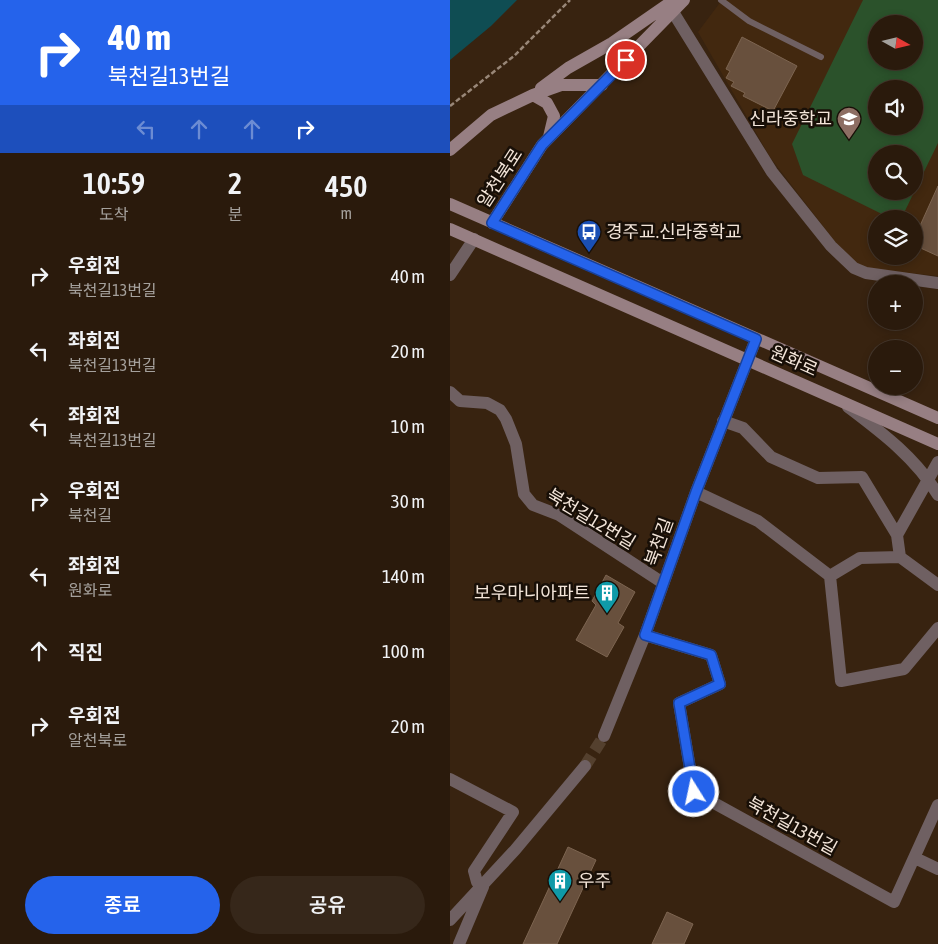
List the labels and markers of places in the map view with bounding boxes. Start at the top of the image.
pin [605,39,647,81]
school or university icon: 신라중학교 [836,106,862,140]
place label: 신라중학교 [749,108,832,129]
bus stop icon: 경주교.신라중학교 [576,219,602,253]
place label: 경주교.신라중학교 [606,221,742,242]
building icon: 보우마니아파트 [594,580,620,614]
place label: 보우마니아파트 [474,582,590,603]
building icon: 우주 [547,868,573,902]
place label: 우주 [578,870,611,891]

